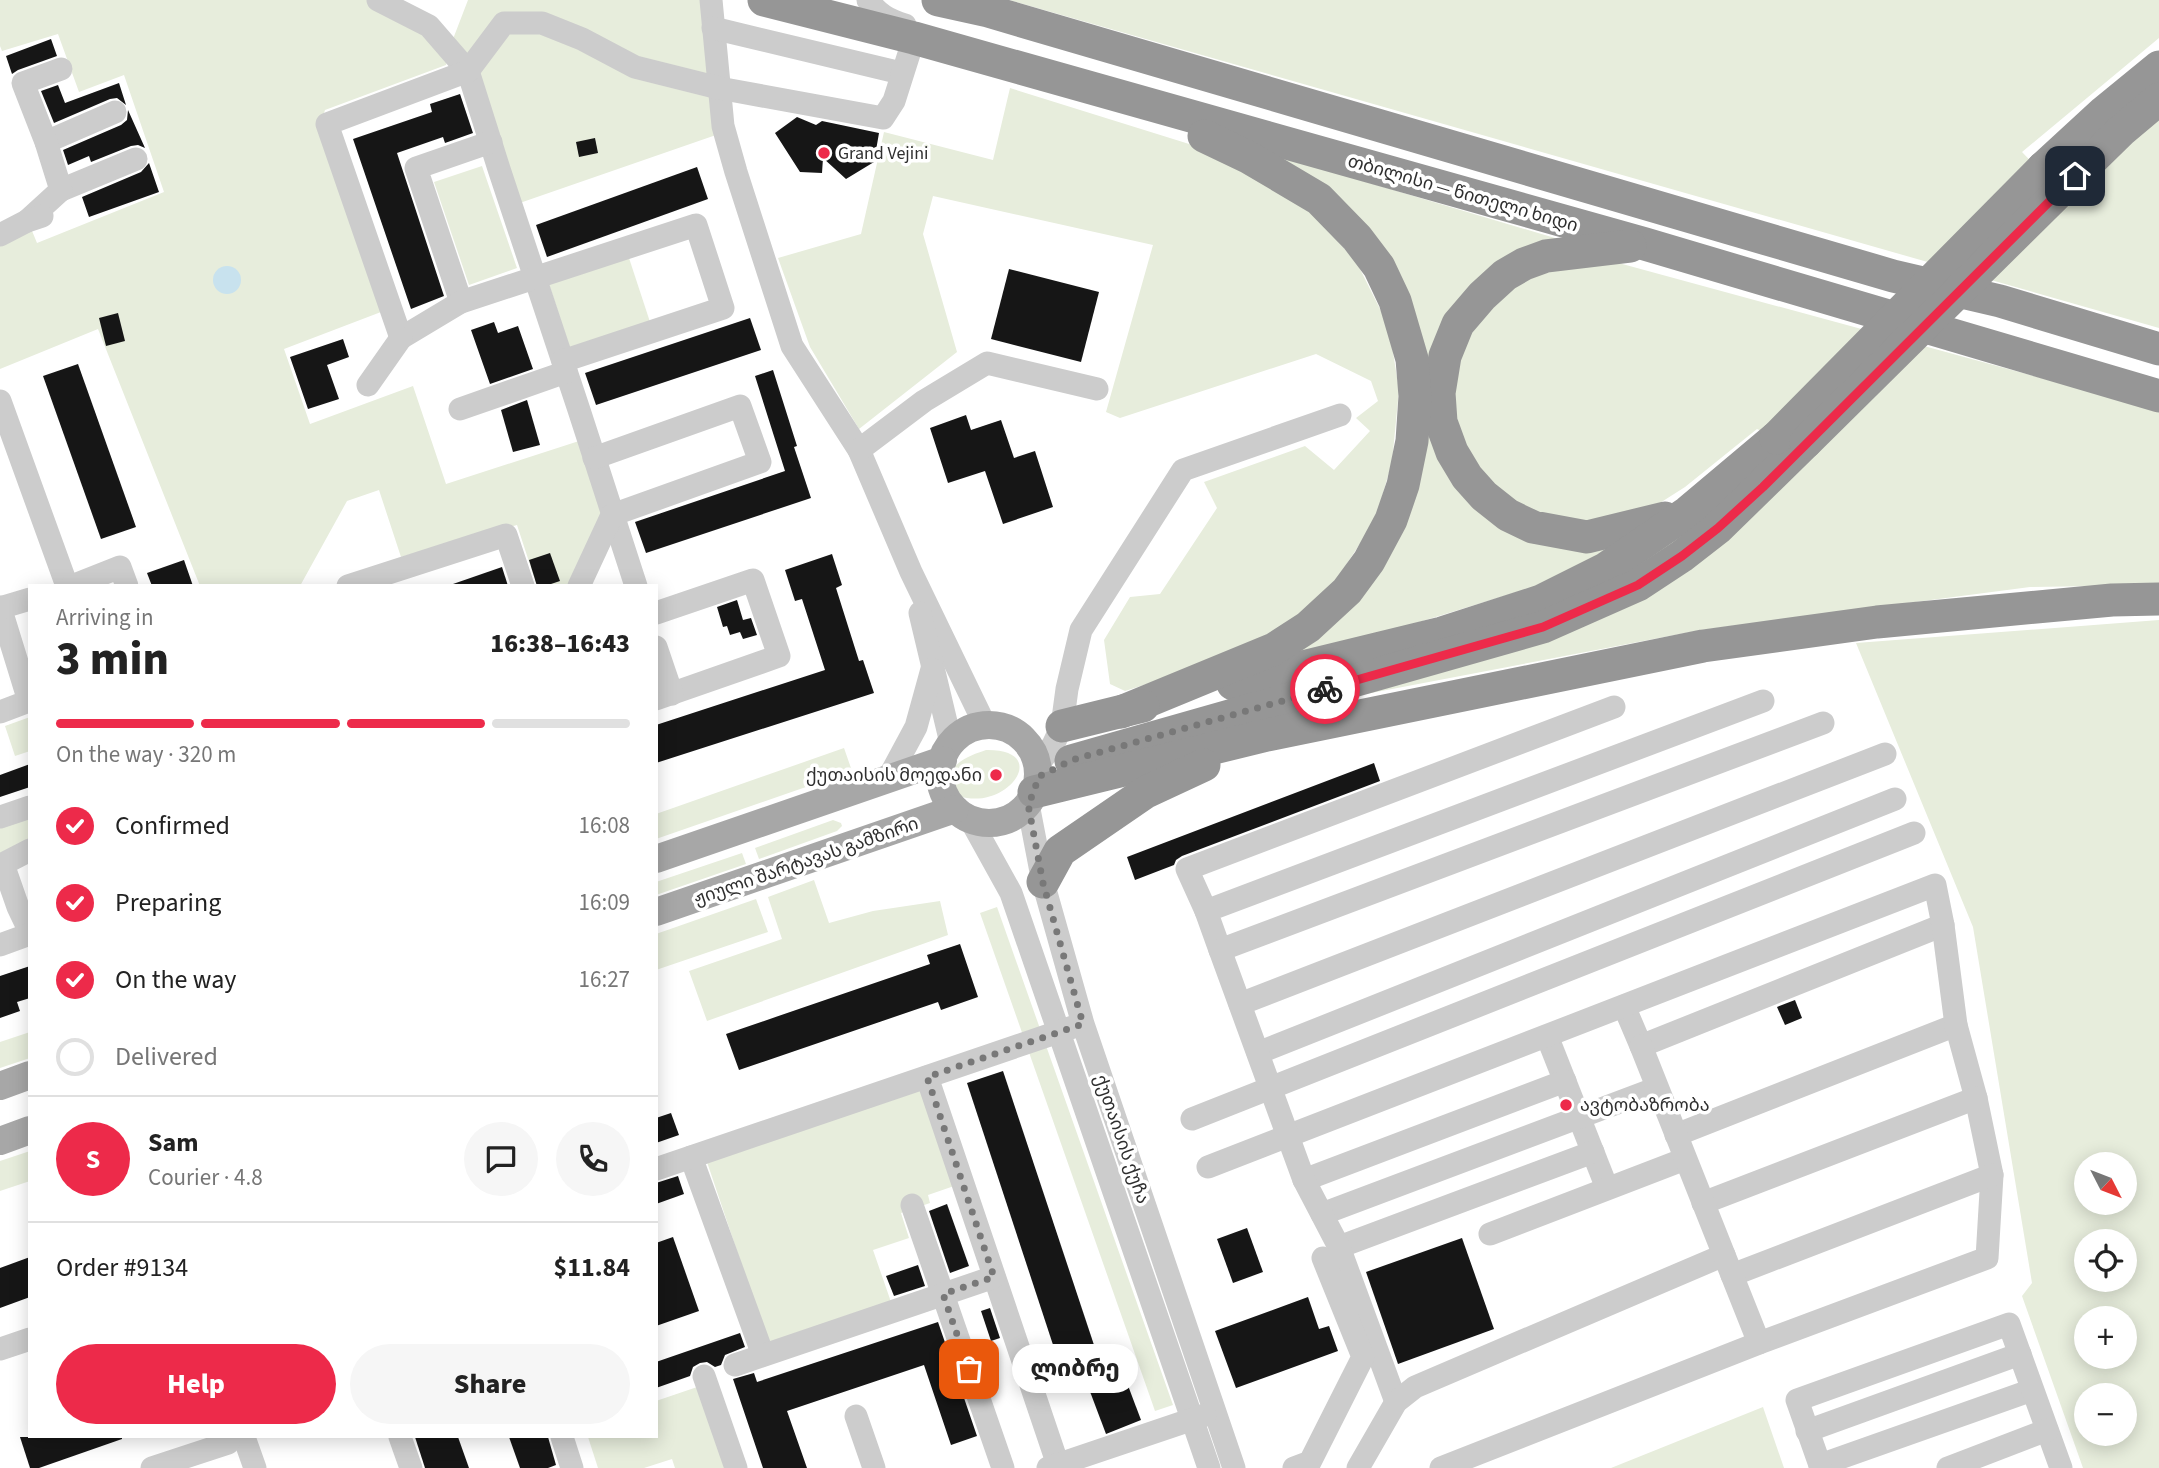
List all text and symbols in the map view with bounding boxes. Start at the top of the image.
place label: Grand Vejini [838,141,929,166]
marker: Grand Vejini [816,145,832,161]
pin [2045,146,2105,206]
street label: თბილისი — წითელი ხიდი [1345,149,1581,238]
icon: home [2056,157,2094,195]
text: Arriving in [56,601,154,634]
text: 16:38–16:43 [490,625,630,662]
text: 3 min [56,627,169,692]
courier [1290,654,1360,724]
icon: bike [1306,670,1344,708]
text: On the way · 320 m [56,738,236,771]
place label: ქუთაისის მოედანი [806,763,982,788]
marker: ქუთაისის მოედანი [988,767,1004,783]
icon: check [56,807,94,845]
text: Confirmed [115,807,230,844]
text: 16:08 [579,809,630,842]
street label: ჟიული შარტავას გამზირი [690,811,922,912]
icon: check [56,884,94,922]
text: Preparing [115,884,221,921]
text: 16:09 [579,886,630,919]
icon: check [56,961,94,999]
text: On the way [115,961,236,998]
text: 16:27 [579,963,630,996]
text: Delivered [115,1038,218,1075]
street label: ქუთაისის ქუჩა [1088,1071,1155,1207]
place label: ავტობაზრობა [1580,1093,1710,1118]
marker: ავტობაზრობა [1558,1097,1574,1113]
button: chat [464,1122,538,1196]
button: phone [556,1122,630,1196]
text: Sam [148,1124,198,1161]
text: S [86,1141,100,1178]
north arrow [2074,1152,2137,1214]
map controls [2074,1152,2137,1446]
text: Courier · 4.8 [148,1161,263,1194]
button: locate [2074,1229,2137,1292]
text: Order #9134 [56,1249,188,1286]
text: $11.84 [554,1249,630,1286]
button: + [2074,1306,2137,1369]
pin [939,1339,999,1399]
button: Help [56,1344,336,1424]
button: Share [350,1344,630,1424]
callout: ლიბრე [1011,1344,1137,1394]
icon: bag [950,1350,988,1388]
text: ლიბრე [1030,1352,1120,1385]
button: − [2074,1383,2137,1446]

